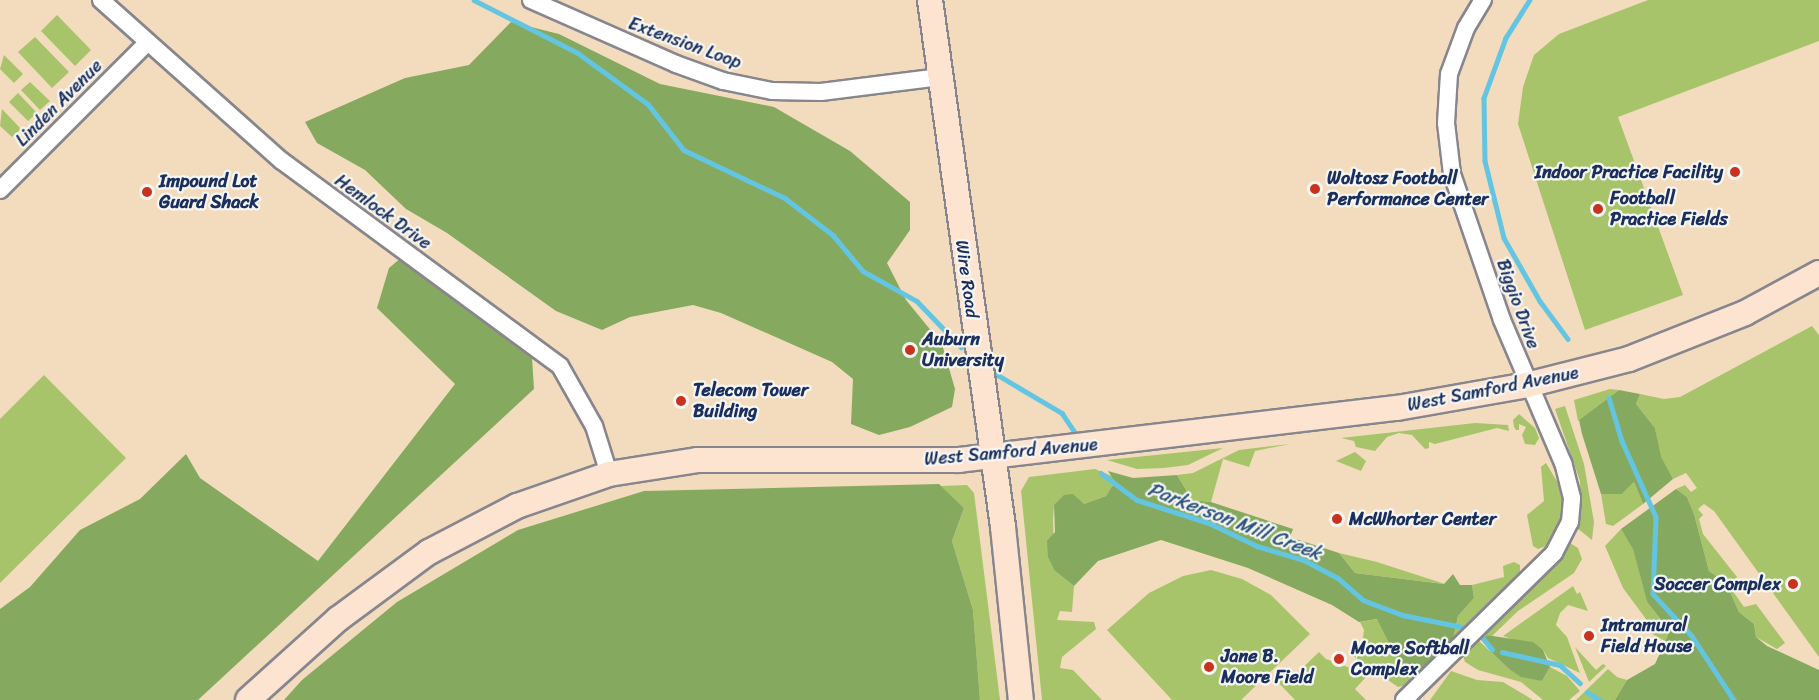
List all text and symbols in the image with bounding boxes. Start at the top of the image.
street label: Extension Loop [626,13,744,73]
street label: Linden Avenue [11,55,107,151]
place label: Indoor Practice Facility [1536,161,1723,183]
marker: Indoor Practice Facility [1728,165,1742,179]
place label: Woltosz Football Performance Center [1327,168,1489,210]
street label: Hemlock Drive [331,170,435,254]
place label: Impound Lot Guard Shack [159,171,259,213]
marker: Woltosz Football Performance Center [1308,182,1322,196]
marker: Impound Lot Guard Shack [140,185,154,199]
place label: Football Practice Fields [1610,188,1727,230]
marker: Football Practice Fields [1591,202,1605,216]
street label: Wire Road [951,239,983,319]
street label: Biggio Drive [1492,256,1544,352]
place label: Auburn University [922,329,1004,372]
marker: Auburn University [903,343,917,357]
street label: West Samford Avenue [1405,362,1581,416]
place label: Telecom Tower Building [693,380,808,422]
marker: Telecom Tower Building [674,394,688,408]
street label: West Samford Avenue [923,434,1099,470]
water label: Parkerson Mill Creek [1144,477,1326,565]
place label: McWhorter Center [1349,508,1497,530]
marker: McWhorter Center [1330,512,1344,526]
place label: Soccer Complex [1654,573,1781,595]
marker: Soccer Complex [1786,577,1800,591]
place label: Intramural Field House [1601,615,1693,658]
marker: Intramural Field House [1582,629,1596,643]
place label: Moore Softball Complex [1351,638,1470,680]
place label: Jane B. Moore Field [1221,646,1313,688]
marker: Moore Softball Complex [1332,652,1346,666]
marker: Jane B. Moore Field [1202,660,1216,674]

